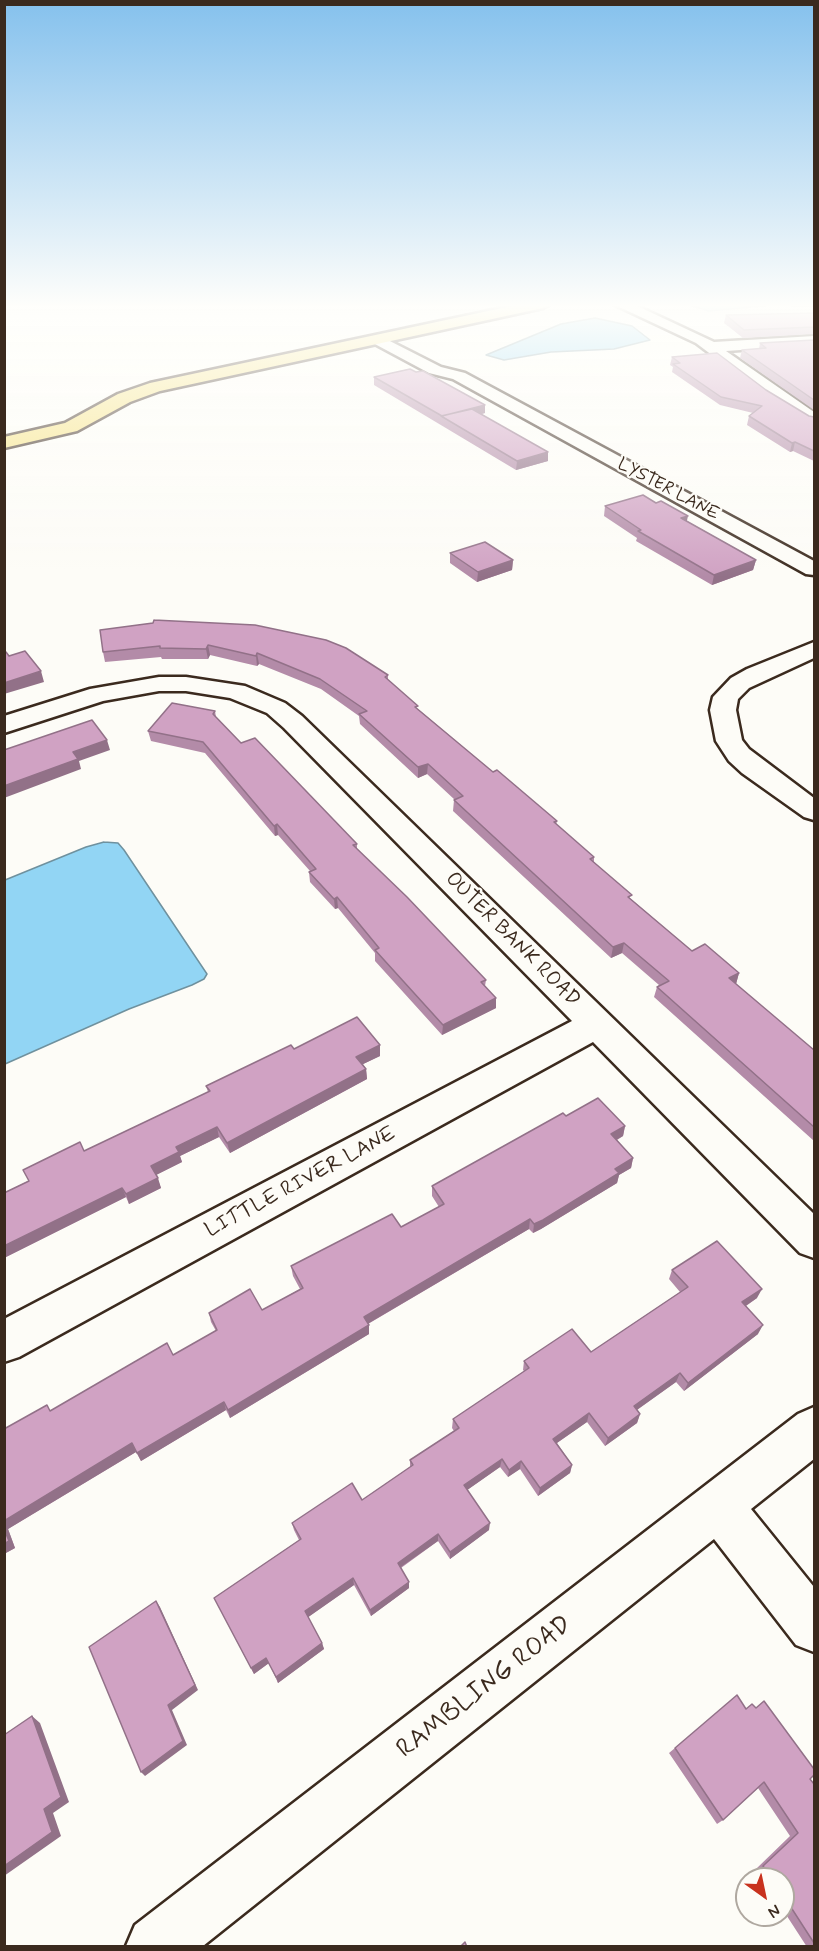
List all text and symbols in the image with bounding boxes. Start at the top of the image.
street label: LYSTER LANE [613,454,723,526]
street label: OUTER BANK ROAD [439,867,585,1013]
street label: LITTLE RIVER LANE [201,1122,401,1244]
street label: RAMBLING ROAD [391,1610,579,1766]
north arrow [735,1867,795,1927]
text: N [764,1899,784,1923]

